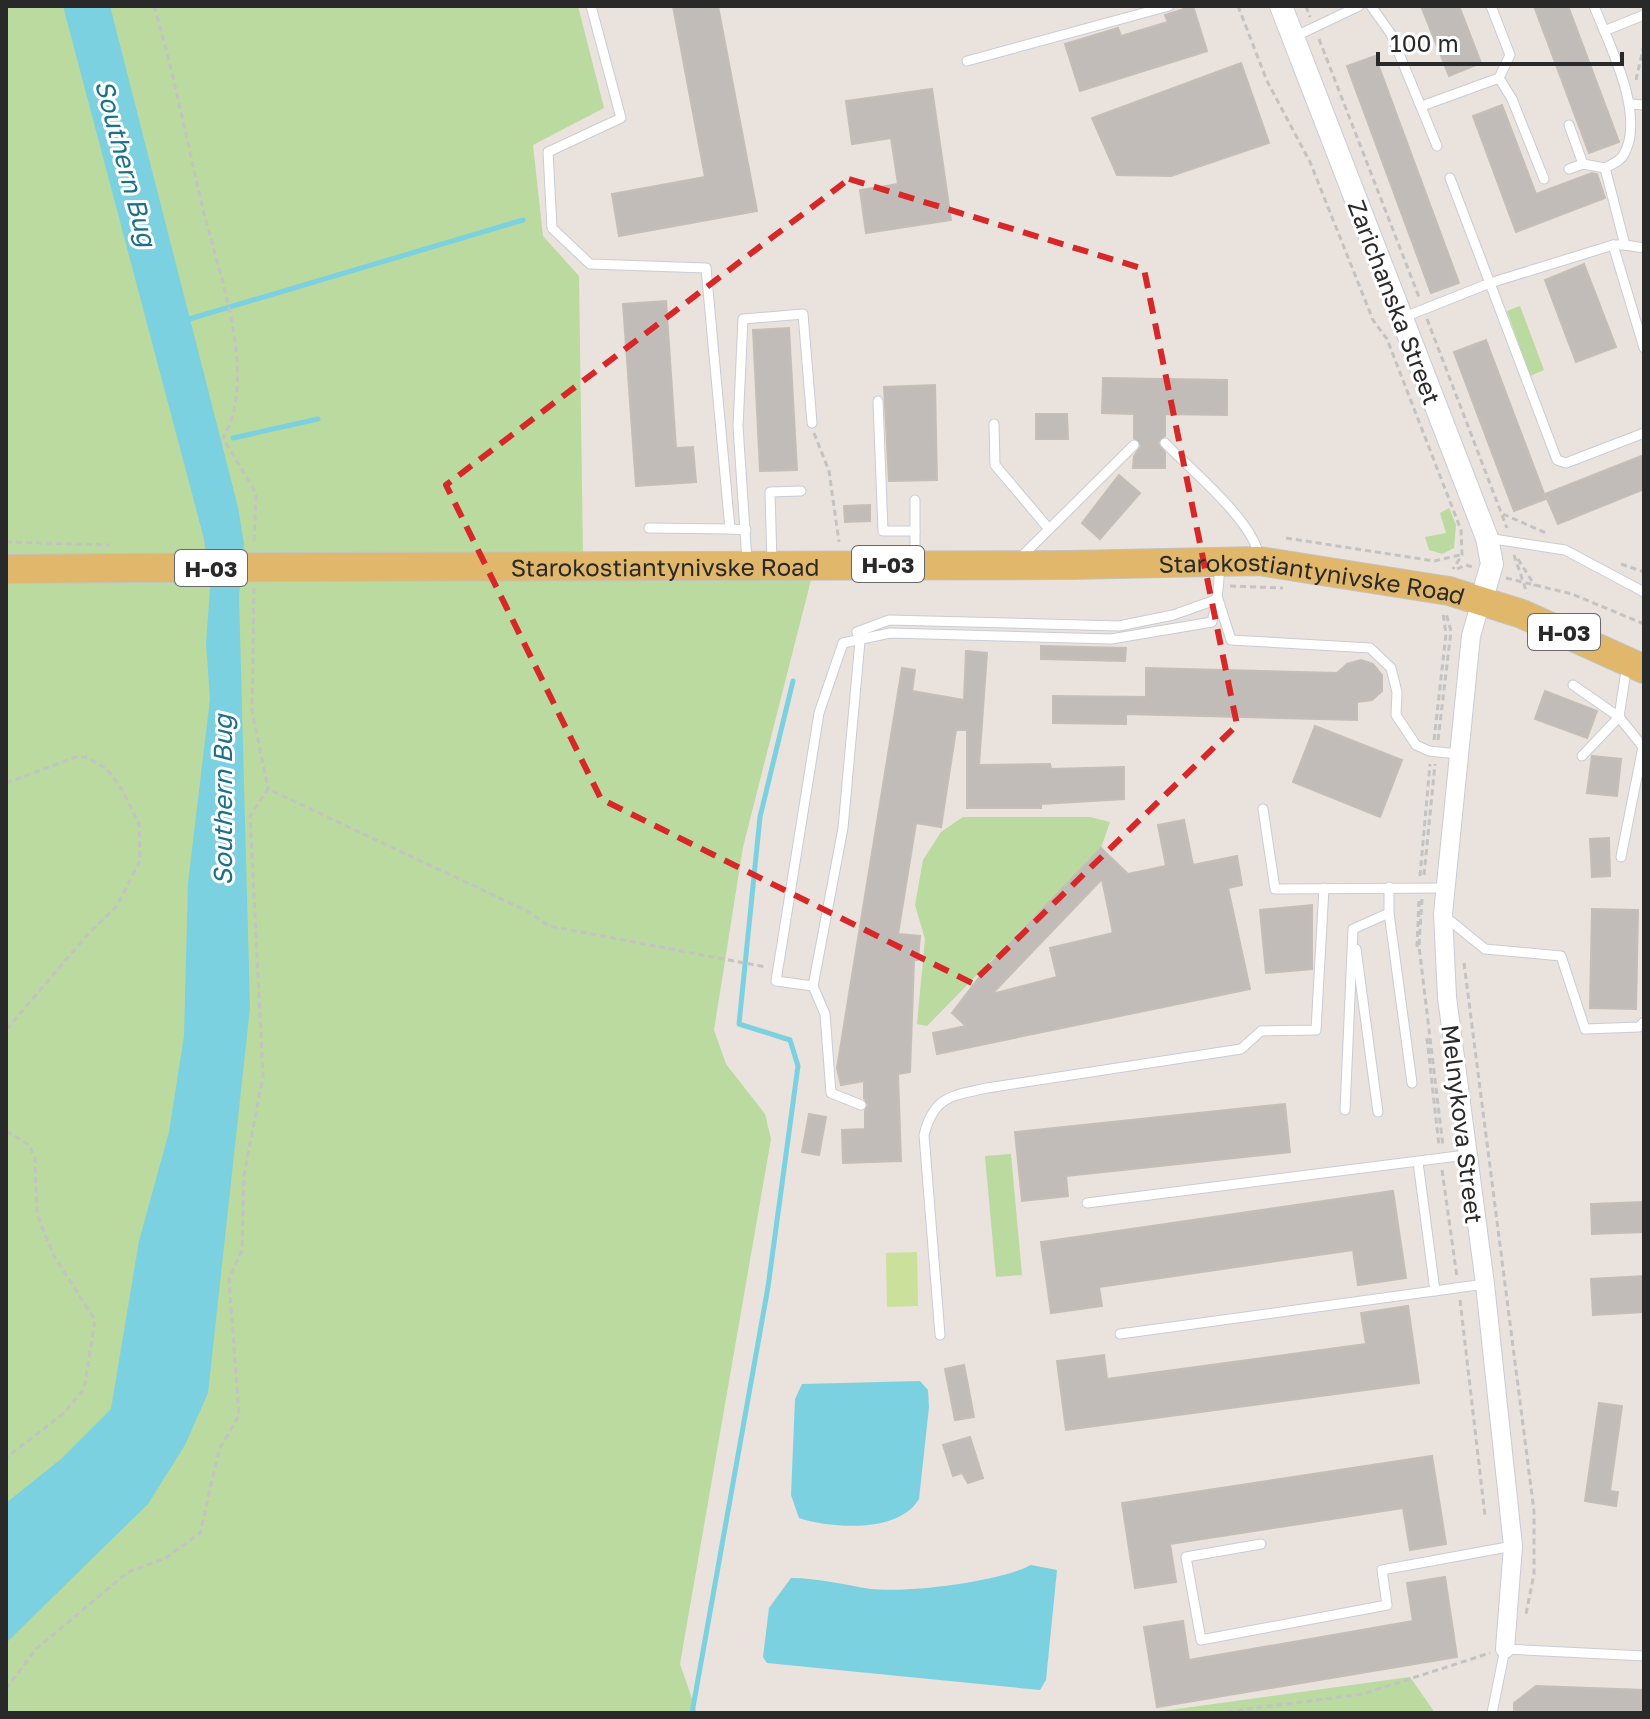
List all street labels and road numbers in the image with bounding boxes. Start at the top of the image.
street label: Zarichanska Street [1343,196,1447,408]
road number: Н-03 [852,546,924,582]
street label: Starokostiantynivske Road [1158,546,1469,610]
road number: Н-03 [175,550,247,586]
street label: Starokostiantynivske Road [511,551,819,581]
road number: Н-03 [1528,614,1600,650]
street label: Melnykova Street [1436,1023,1490,1225]

